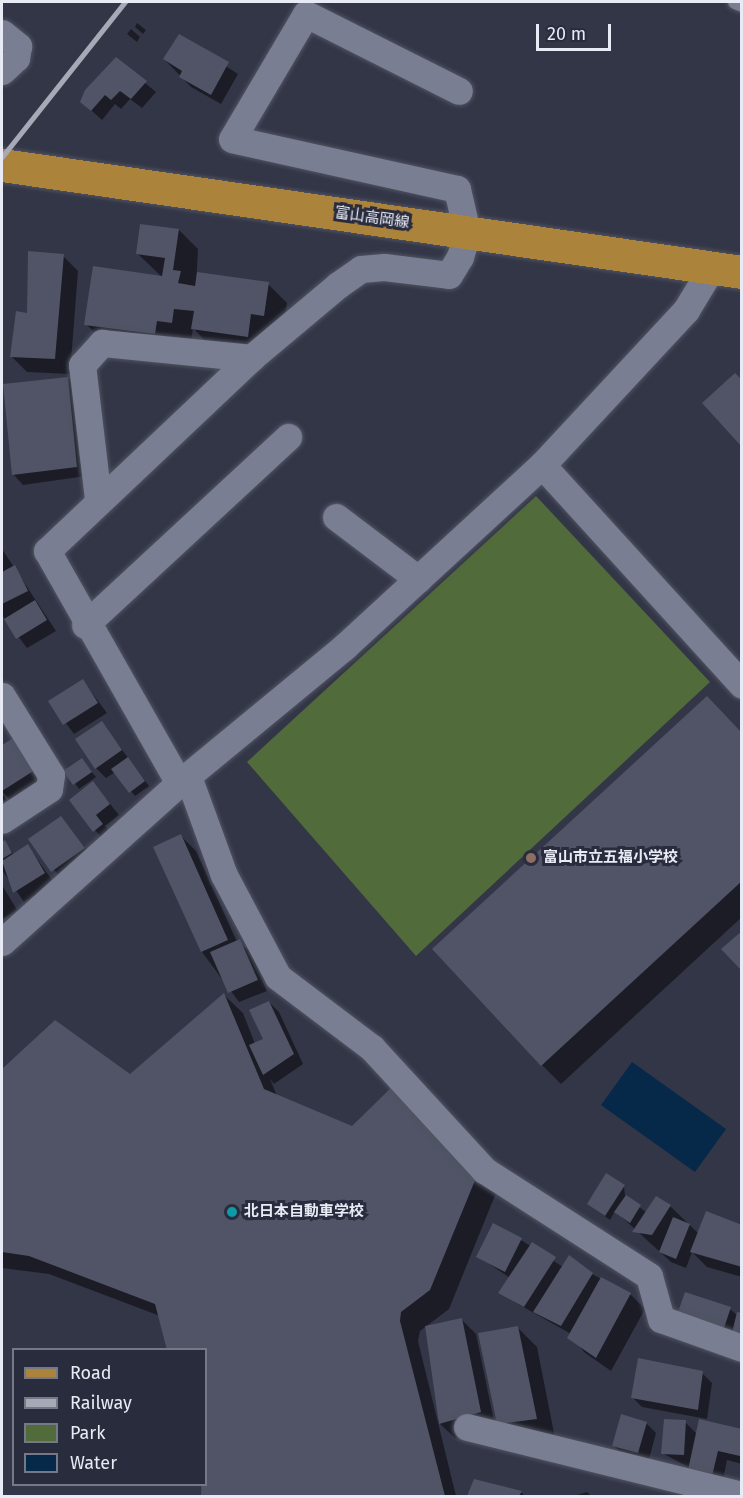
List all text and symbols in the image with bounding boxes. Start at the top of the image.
scale bar [539,12,614,50]
text: 20 m [547,23,586,45]
street label: 富山高岡線 [334,204,410,232]
place label: 富山市立五福小学校 [543,849,678,867]
marker: 富山市立五福小学校 [524,851,538,865]
place label: 北日本自動車学校 [244,1203,364,1221]
marker: 北日本自動車学校 [225,1205,239,1219]
legend [12,1348,207,1486]
text: Road [70,1362,112,1384]
text: Railway [70,1392,132,1414]
text: Park [70,1422,105,1444]
text: Water [70,1452,117,1474]

